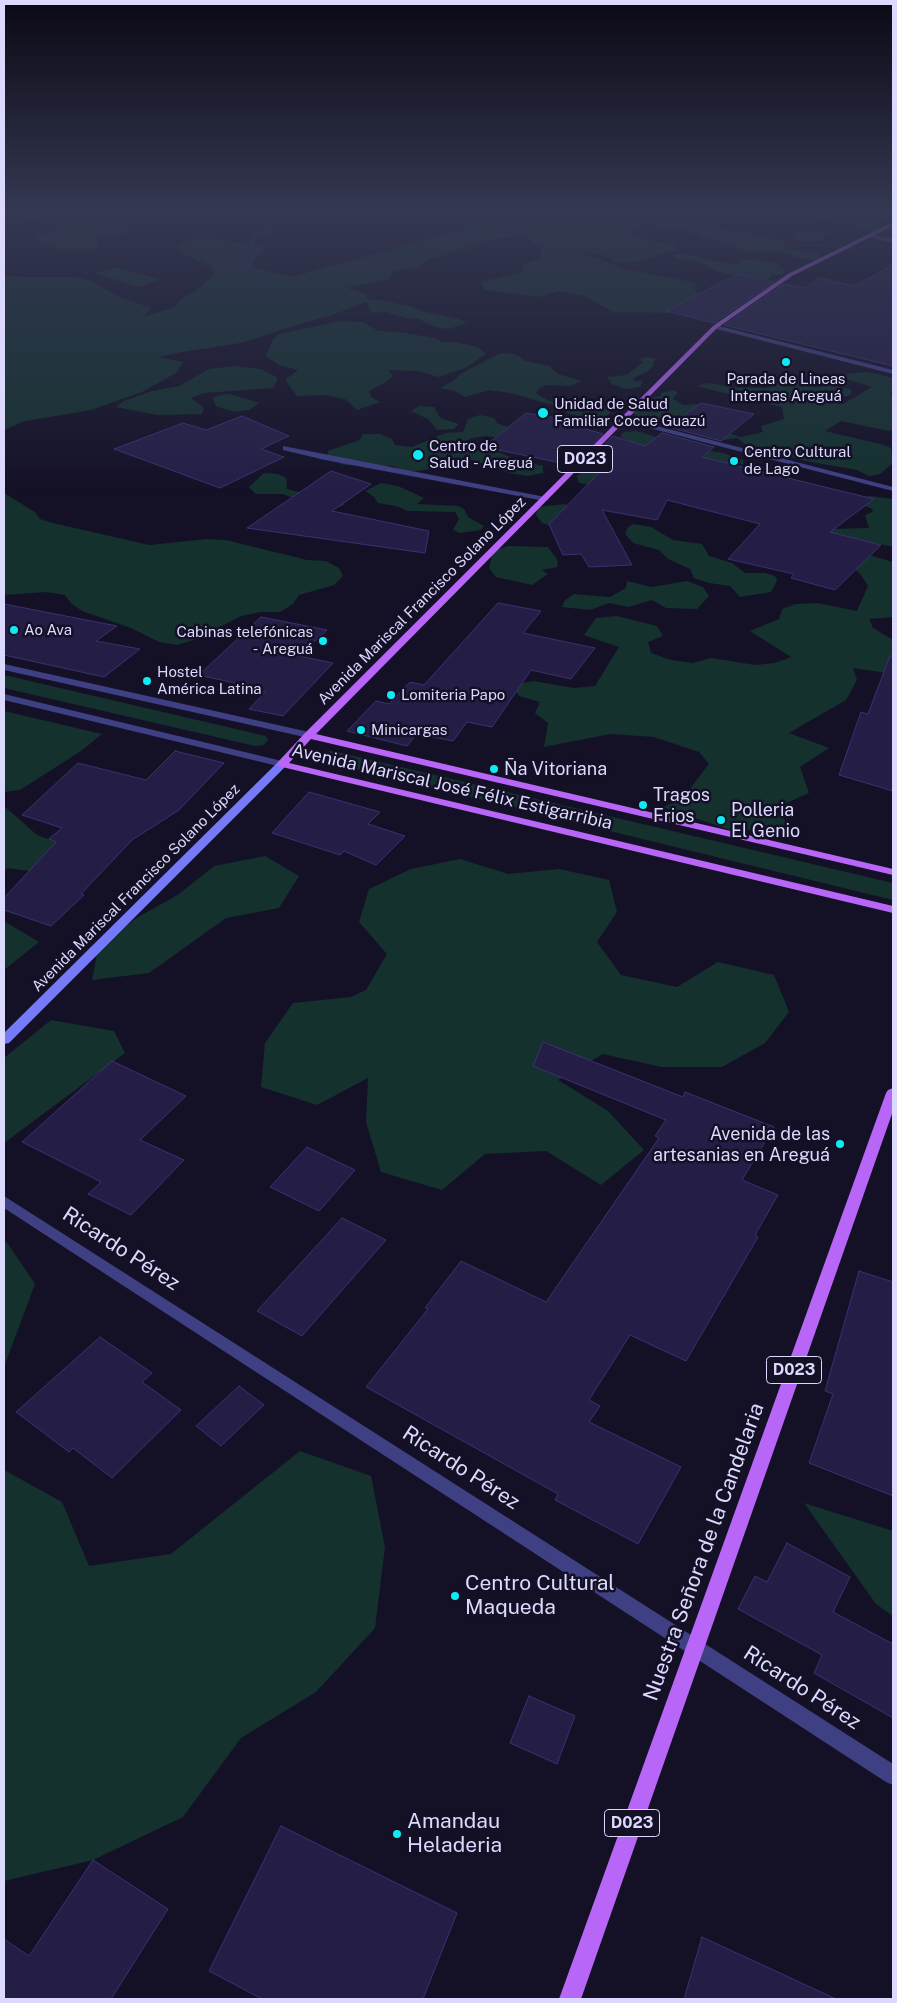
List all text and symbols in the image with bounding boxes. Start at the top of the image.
marker: Parada de Lineas Internas Areguá [780,356,792,368]
place label: Parada de Lineas Internas Areguá [727,370,845,405]
place label: Unidad de Salud Familiar Cocue Guazú [554,395,705,430]
marker: Unidad de Salud Familiar Cocue Guazú [536,406,550,420]
place label: Centro de Salud - Areguá [429,437,533,472]
place label: Centro Cultural de Lago [744,443,851,478]
road number: D023 [558,446,612,472]
marker: Centro de Salud - Areguá [411,448,425,462]
marker: Centro Cultural de Lago [728,455,740,467]
street label: Avenida Mariscal Francisco Solano López [314,493,530,709]
place label: Ao Ava [24,621,72,639]
place label: Cabinas telefónicas - Areguá [177,623,313,658]
marker: Ao Ava [8,624,20,636]
marker: Cabinas telefónicas - Areguá [317,635,329,647]
place label: Hostel América Latina [157,663,262,698]
marker: Hostel América Latina [141,675,153,687]
place label: Lomiteria Papo [401,686,505,704]
marker: Lomiteria Papo [385,689,397,701]
place label: Minicargas [371,721,447,739]
marker: Minicargas [355,724,367,736]
street label: Avenida Mariscal José Félix Estigarribia [290,740,614,834]
place label: Ña Vitoriana [504,758,607,780]
marker: Ña Vitoriana [488,763,500,775]
street label: Avenida Mariscal Francisco Solano López [28,780,244,996]
place label: Tragos Frios [653,784,710,826]
marker: Tragos Frios [637,799,649,811]
place label: Polleria El Genio [731,799,800,842]
marker: Polleria El Genio [715,814,727,826]
place label: Avenida de las artesanias en Areguá [653,1123,830,1166]
marker: Avenida de las artesanias en Areguá [834,1138,846,1150]
street label: Ricardo Pérez [58,1202,184,1296]
road number: D023 [766,1356,822,1384]
street label: Nuestra Señora de la Candelaria [638,1400,770,1704]
street label: Ricardo Pérez [398,1421,524,1515]
place label: Centro Cultural Maqueda [465,1571,615,1621]
marker: Centro Cultural Maqueda [449,1590,461,1602]
street label: Ricardo Pérez [739,1641,865,1735]
place label: Amandau Heladeria [407,1809,502,1859]
road number: D023 [604,1810,660,1836]
marker: Amandau Heladeria [391,1828,403,1840]

